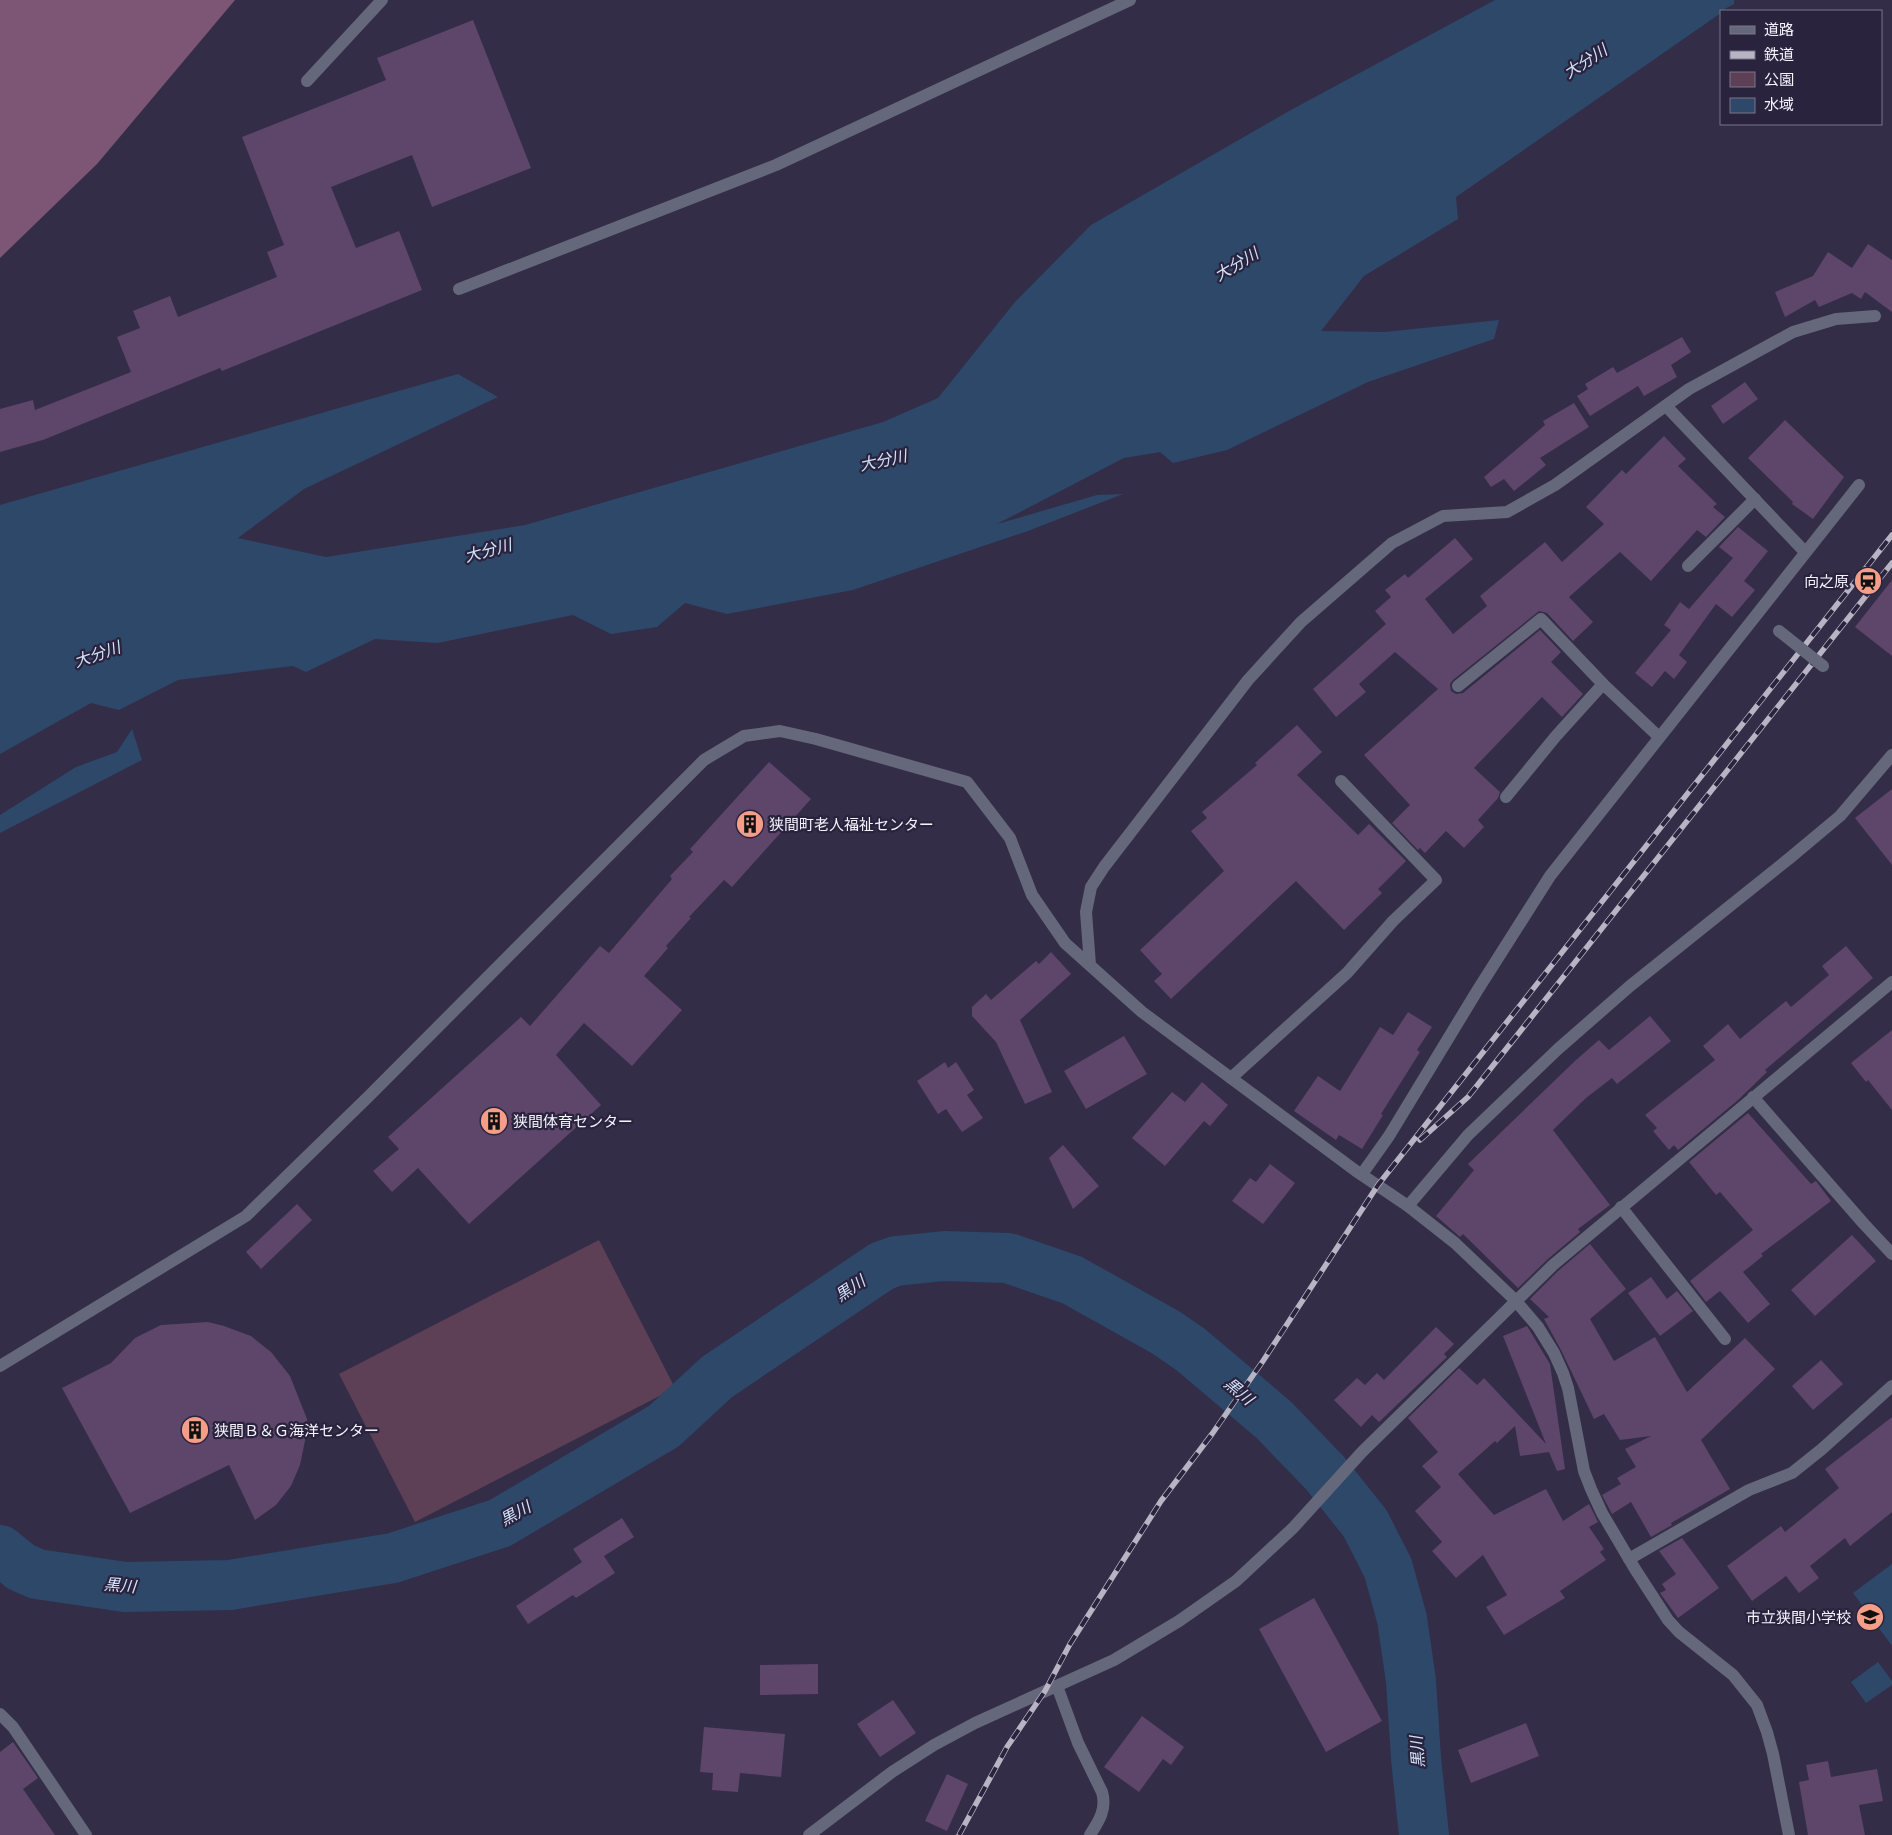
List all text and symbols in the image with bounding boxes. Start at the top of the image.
legend [1720,10,1882,125]
text: 道路 [1764,19,1794,39]
water label: 大分川 [1559,38,1613,83]
text: 鉄道 [1764,44,1794,64]
text: 公園 [1764,69,1794,89]
text: 水域 [1764,94,1794,114]
water label: 大分川 [1210,241,1264,286]
water label: 大分川 [857,444,911,476]
water label: 大分川 [462,533,516,567]
station icon: 向之原 [1853,566,1883,596]
place label: 向之原 [1804,571,1849,591]
water label: 大分川 [71,635,125,672]
building icon: 狭間町老人福祉センター [735,809,765,839]
place label: 狭間町老人福祉センター [769,814,934,834]
building icon: 狭間体育センター [479,1106,509,1136]
place label: 狭間体育センター [513,1111,633,1131]
water label: 黒川 [831,1269,871,1306]
water label: 黒川 [1220,1372,1260,1411]
building icon: 狭間Ｂ＆Ｇ海洋センター [180,1415,210,1445]
place label: 狭間Ｂ＆Ｇ海洋センター [214,1420,379,1440]
water label: 黒川 [496,1495,536,1530]
water label: 黒川 [103,1573,139,1598]
school or university icon: 市立狭間小学校 [1855,1602,1885,1632]
place label: 市立狭間小学校 [1746,1607,1851,1627]
water label: 黒川 [1404,1733,1429,1769]

